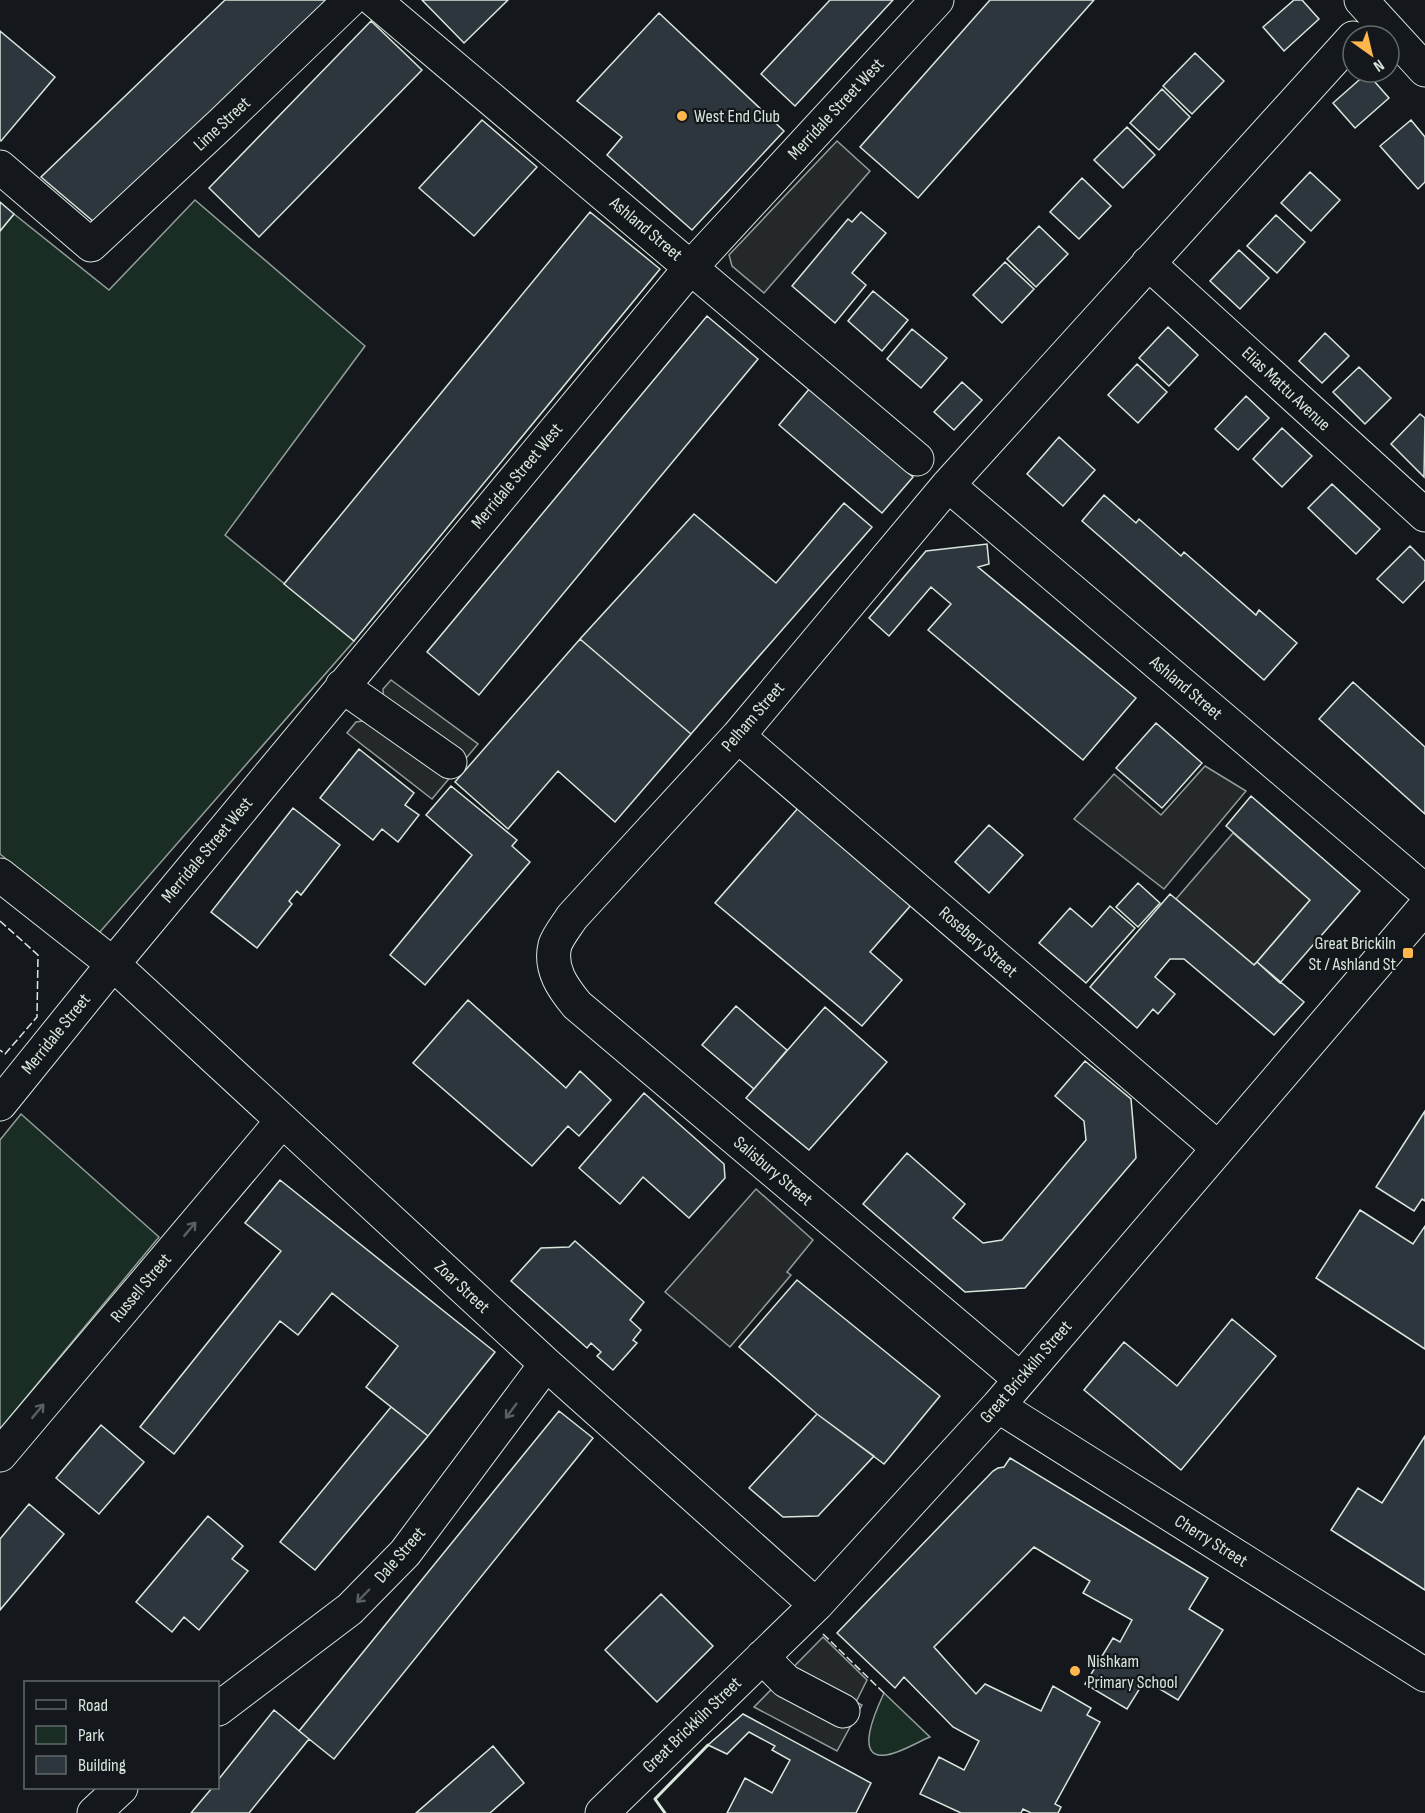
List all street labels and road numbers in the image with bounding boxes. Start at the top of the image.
street label: Merridale Street West [784,54,889,164]
street label: Lime Street [189,92,255,155]
street label: Ashland Street [605,192,687,266]
street label: Elias Mattu Avenue [1237,343,1335,435]
street label: Merridale Street West [467,419,567,533]
street label: Ashland Street [1145,651,1227,725]
street label: Pelham Street [717,678,789,756]
street label: Merridale Street West [157,793,257,907]
street label: Rosebery Street [934,902,1022,982]
street label: Merridale Street [17,989,95,1078]
street label: Salisbury Street [729,1132,817,1210]
street label: Russell Street [106,1249,176,1327]
street label: Zoar Street [430,1256,494,1318]
street label: Great Brickkiln Street [976,1316,1077,1428]
street label: Cherry Street [1171,1510,1252,1572]
street label: Dale Street [370,1522,430,1587]
street label: Great Brickkiln Street [638,1672,746,1777]

